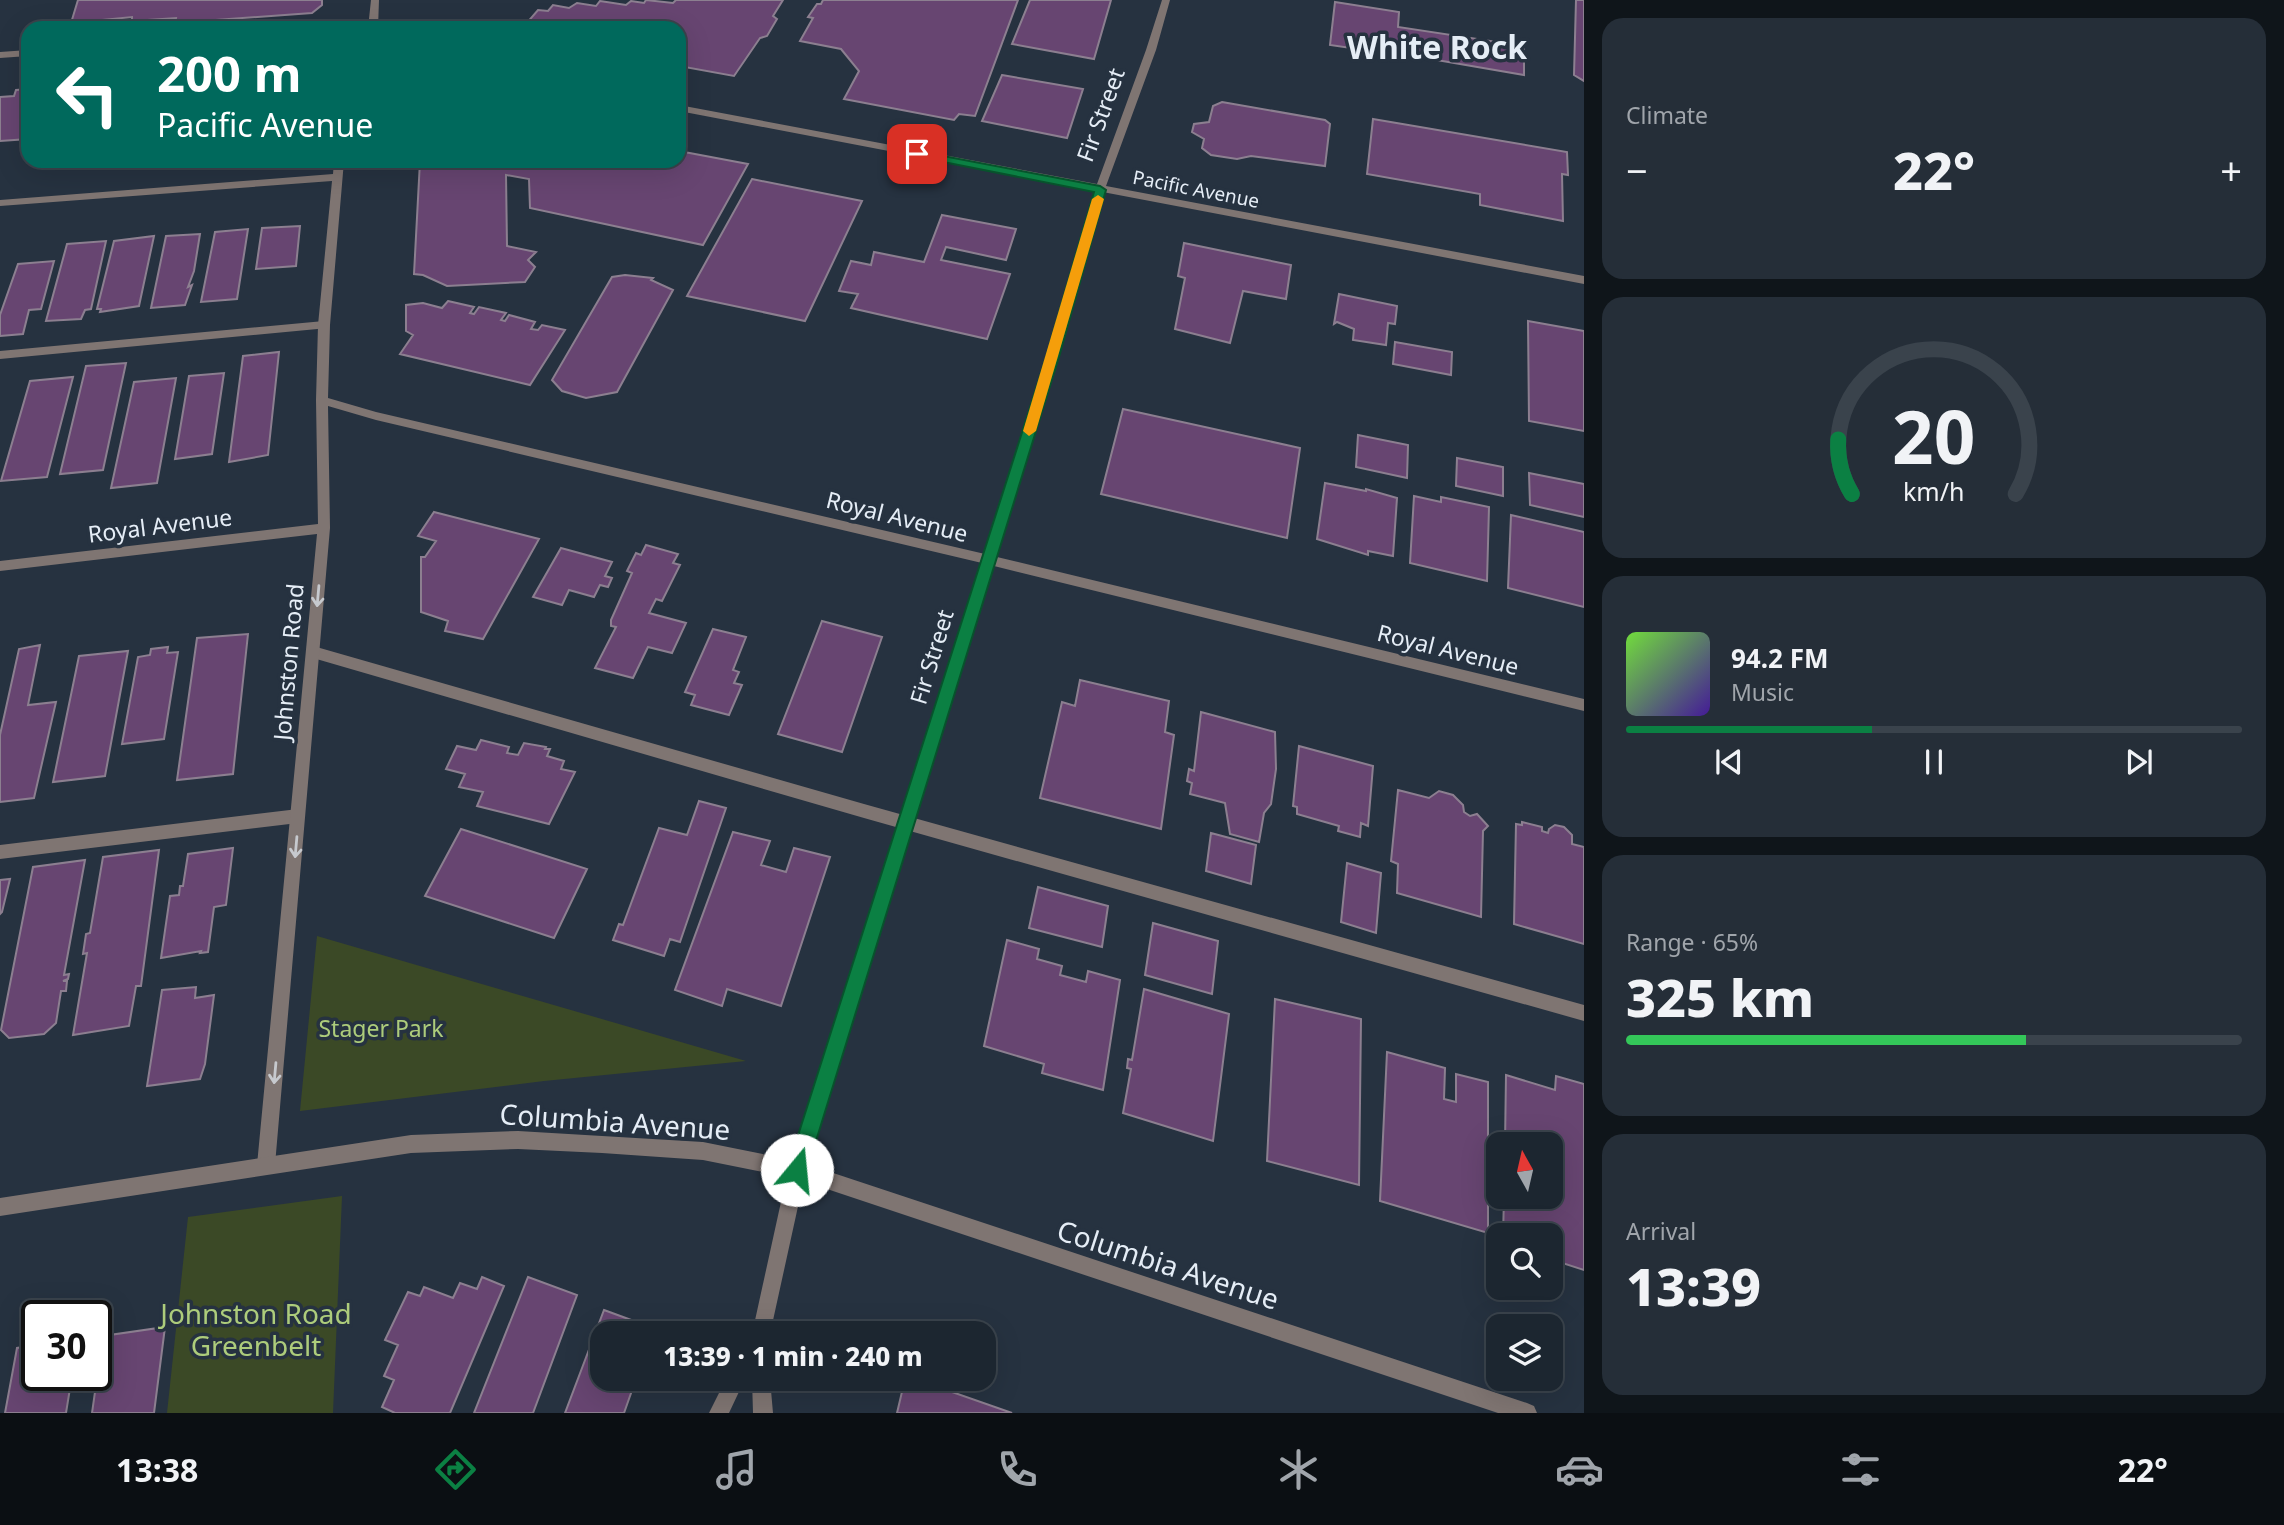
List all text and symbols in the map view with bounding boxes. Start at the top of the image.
district label: White Rock [1347,25,1527,68]
text: 200 m [157,40,302,106]
icon: left [42,49,133,140]
street label: Fir Street [1068,63,1132,166]
text: Climate [1626,99,1708,131]
text: Pacific Avenue [157,103,373,146]
pin [887,124,947,184]
text: 22° [1893,134,1975,205]
icon: arrive [898,135,936,173]
text: − [1626,144,1648,196]
text: + [2220,144,2242,196]
street label: Pacific Avenue [1131,164,1261,214]
text: 20 [1892,386,1976,485]
text: km/h [1903,473,1965,507]
street label: Royal Avenue [823,483,971,549]
street label: Royal Avenue [86,500,234,550]
street label: Johnston Road [265,582,311,744]
one-way arrow [311,584,324,606]
street label: Fir Street [901,605,961,708]
street label: Royal Avenue [1374,616,1522,682]
text: 94.2 FM [1731,640,1828,676]
text: Music [1731,676,1794,708]
icon: previous [1710,743,1748,781]
icon: pause [1915,743,1953,781]
icon: next [2120,743,2158,781]
one-way arrow [289,835,302,857]
text: Range · 65% [1626,926,1758,958]
text: 325 km [1626,961,1814,1032]
park label: Stager Park [318,1012,444,1044]
one-way arrow [268,1061,281,1084]
street label: Columbia Avenue [498,1094,732,1148]
north arrow [1486,1132,1563,1209]
map controls [1486,1132,1563,1391]
position arrow [760,1133,834,1207]
street label: Columbia Avenue [1053,1210,1284,1318]
text: Arrival [1626,1215,1696,1247]
button: search [1486,1223,1563,1300]
text: 13:39 [1626,1250,1761,1321]
park label: Johnston Road Greenbelt [157,1294,352,1364]
speed limit sign: 30 [21,1300,112,1391]
button: layers [1486,1314,1563,1391]
text: 13:39 · 1 min · 240 m [663,1338,923,1374]
icon: directions [431,1445,480,1494]
icon: music [712,1445,761,1494]
icon: phone [993,1445,1042,1494]
icon: climate [1274,1445,1323,1494]
icon: car [1555,1445,1604,1494]
icon: filters [1836,1445,1885,1494]
text: 13:38 [116,1448,198,1491]
text: 22° [2118,1448,2168,1491]

